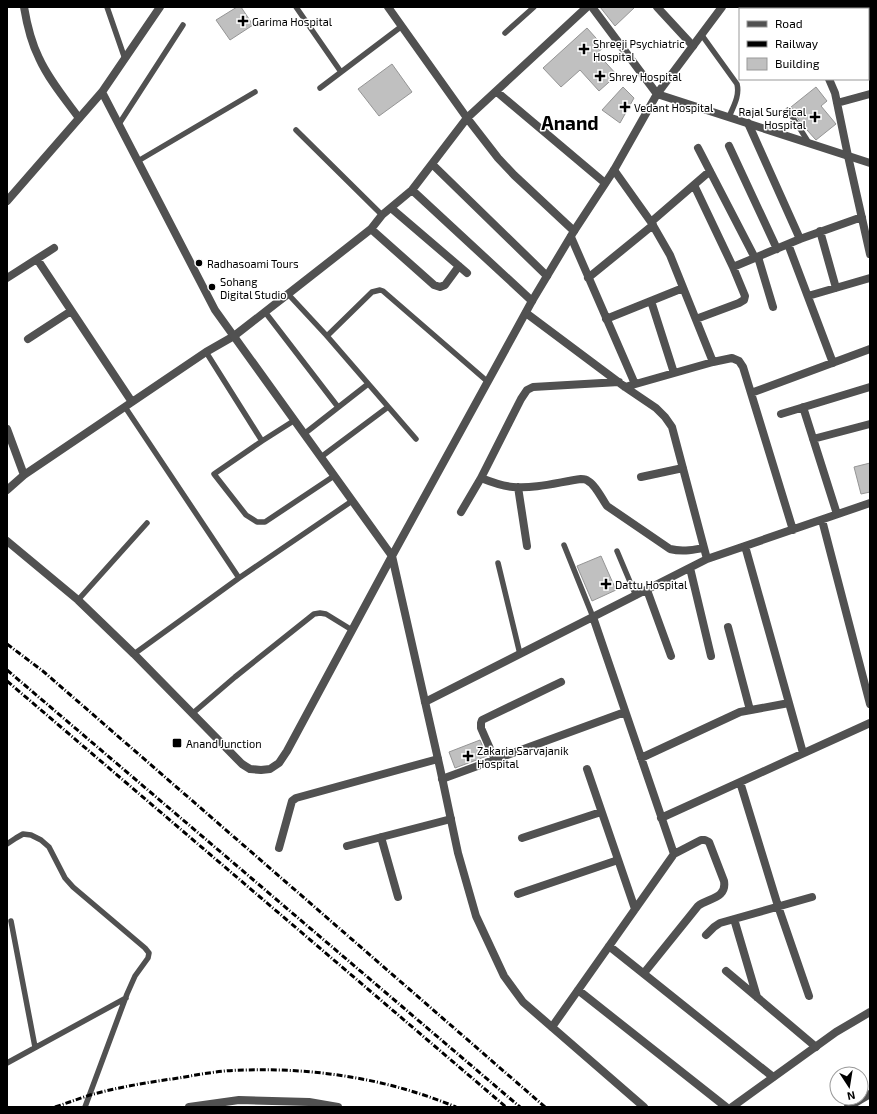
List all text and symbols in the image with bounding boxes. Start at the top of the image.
legend [739,8,869,80]
marker: Garima Hospital [237,15,249,27]
place label: Garima Hospital [252,15,333,28]
text: Road [775,16,803,30]
text: Railway [775,36,819,50]
place label: Shreeji Psychiatric Hospital [593,37,685,63]
marker: Shreeji Psychiatric Hospital [578,43,590,55]
text: Building [775,56,820,70]
marker: Shrey Hospital [594,70,606,82]
place label: Shrey Hospital [609,70,682,83]
marker: Vedant Hospital [619,101,631,113]
place label: Vedant Hospital [634,101,714,114]
place label: Rajal Surgical Hospital [739,105,807,131]
district label: Anand [541,111,599,134]
marker: Rajal Surgical Hospital [809,111,821,123]
place label: Radhasoami Tours [207,257,299,270]
marker: Radhasoami Tours [194,258,204,268]
place label: Sohang Digital Studio [220,275,286,301]
marker: Sohang Digital Studio [207,282,217,292]
marker: Dattu Hospital [600,578,612,590]
place label: Dattu Hospital [615,578,688,591]
marker: Anand Junction [171,737,183,749]
place label: Anand Junction [186,737,262,750]
place label: Zakaria Sarvajanik Hospital [477,744,569,770]
marker: Zakaria Sarvajanik Hospital [462,750,474,762]
north arrow [829,1066,869,1106]
text: N [846,1089,856,1103]

